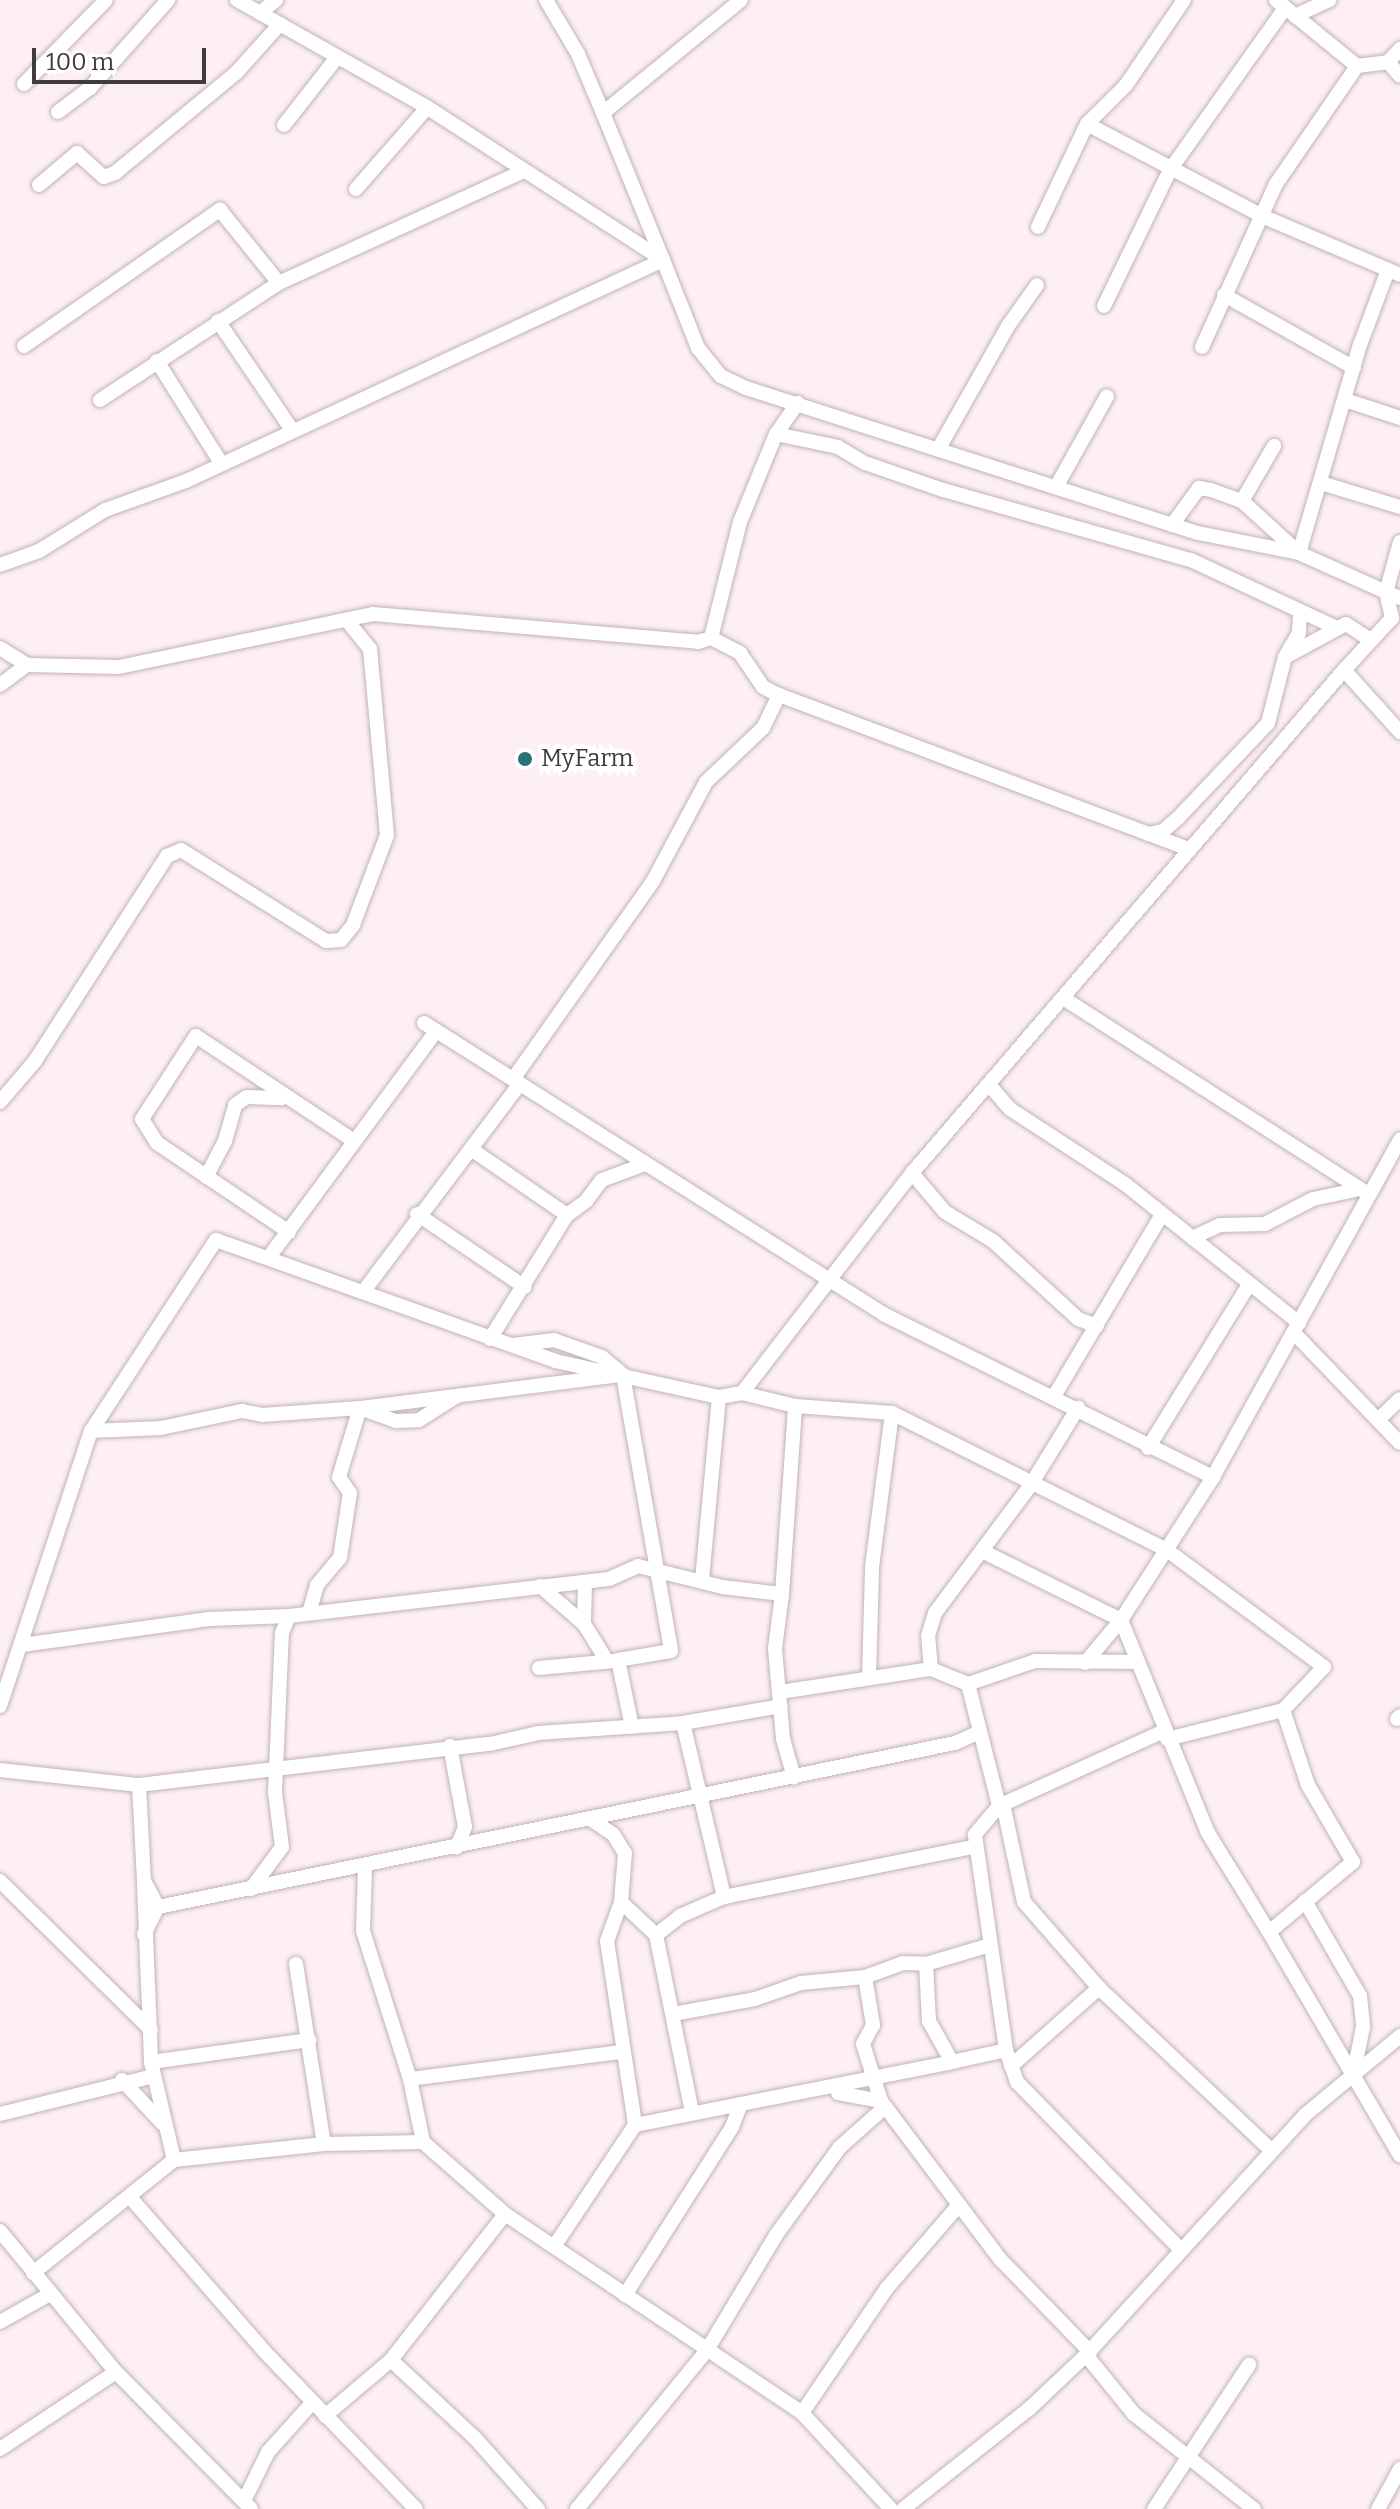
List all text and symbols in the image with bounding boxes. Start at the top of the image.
scale bar [36,32,210,82]
text: 100 m [46,48,114,76]
place label: MyFarm [541,745,633,773]
marker: MyFarm [516,750,534,768]

